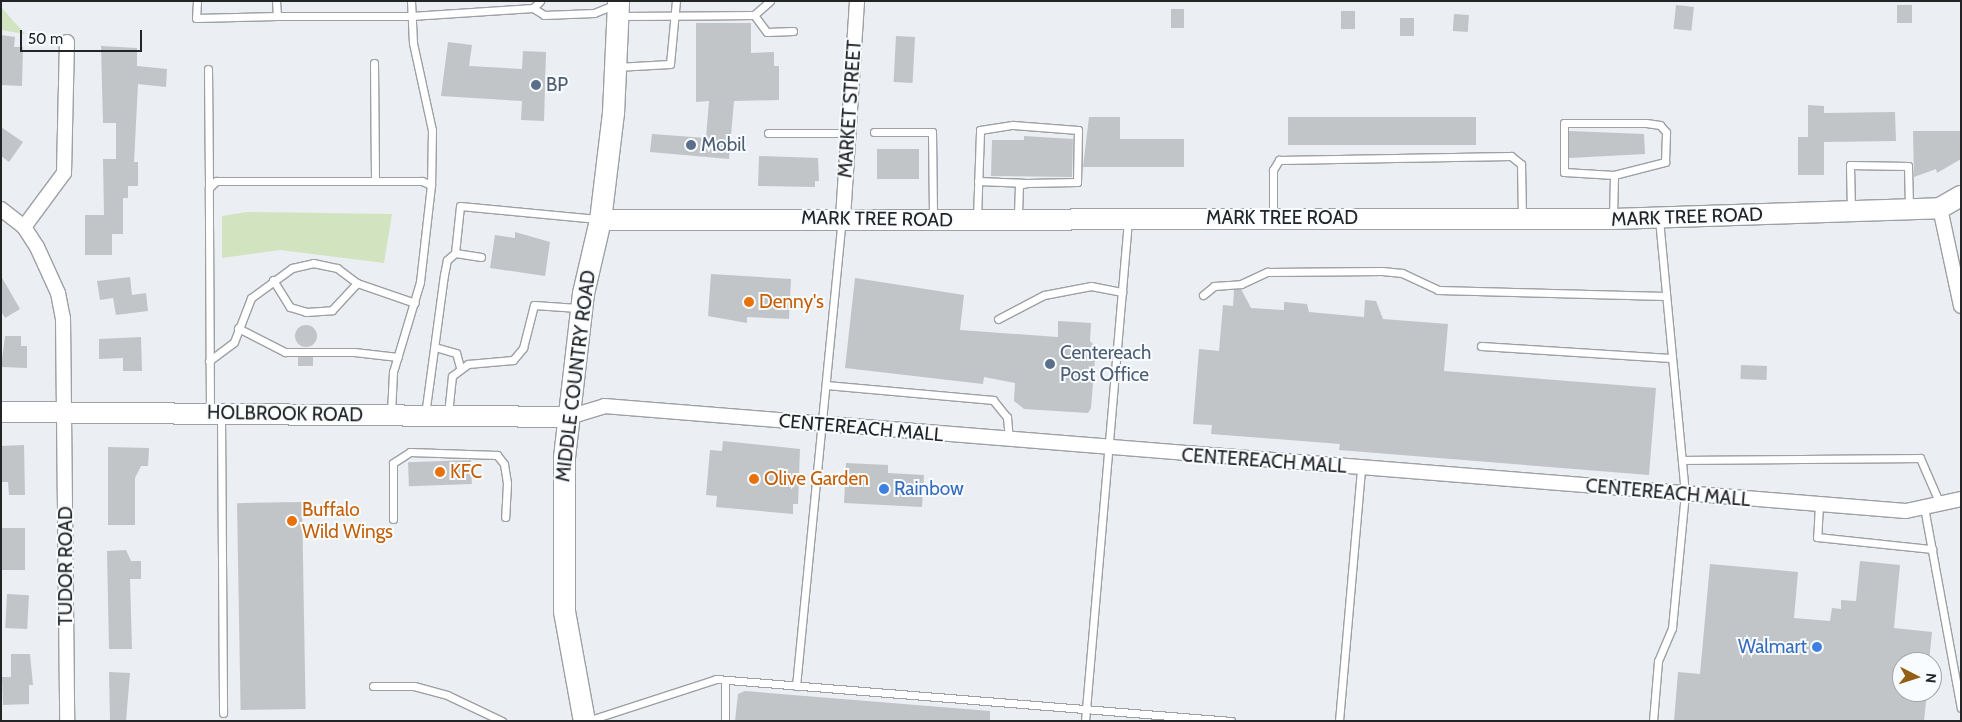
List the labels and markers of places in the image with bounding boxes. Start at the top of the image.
place label: BP [546,74,568,96]
marker: BP [530,79,542,91]
place label: Mobil [701,134,746,156]
marker: Mobil [685,139,697,151]
place label: Denny's [759,291,824,313]
marker: Denny's [743,296,755,308]
place label: Centereach Post Office [1060,342,1151,386]
marker: Centereach Post Office [1044,358,1056,370]
place label: KFC [450,461,482,483]
marker: KFC [434,466,446,478]
place label: Olive Garden [764,468,869,490]
marker: Olive Garden [748,473,760,485]
place label: Rainbow [894,478,964,500]
marker: Rainbow [878,483,890,495]
place label: Buffalo Wild Wings [302,499,393,543]
marker: Buffalo Wild Wings [286,515,298,527]
place label: Walmart [1738,636,1807,658]
marker: Walmart [1811,641,1823,653]

